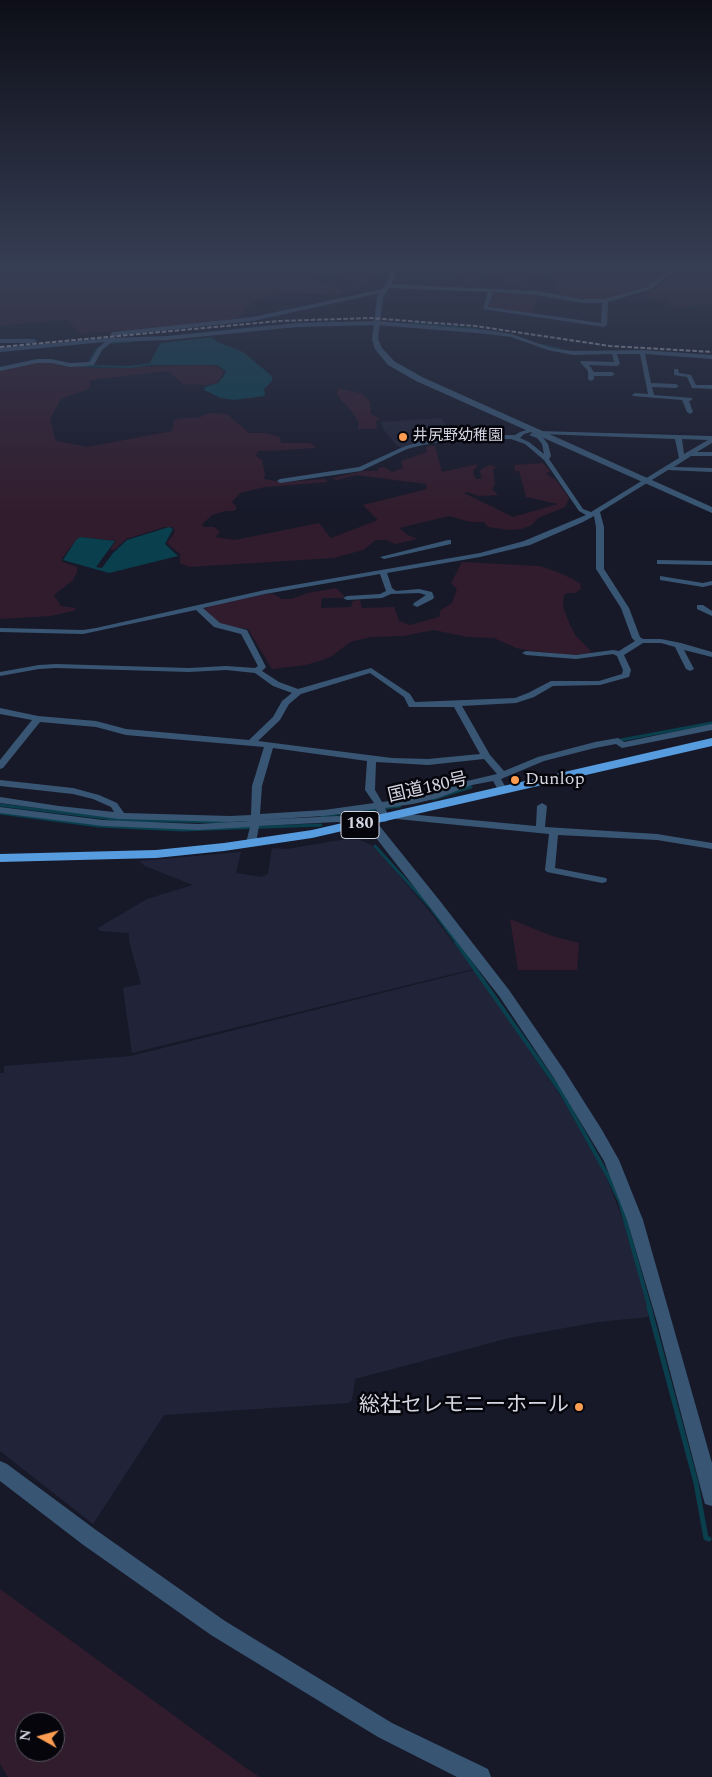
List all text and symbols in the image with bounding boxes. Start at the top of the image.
place label: 井尻野幼稚園 [413,428,503,446]
marker: 井尻野幼稚園 [397,431,409,443]
street label: 国道180号 [386,769,470,809]
place label: Dunlop [525,769,585,791]
marker: Dunlop [509,774,521,786]
road number: 180 [341,812,379,838]
place label: 総社セレモニーホール [359,1394,569,1420]
marker: 総社セレモニーホール [573,1401,585,1413]
north arrow [15,1712,65,1762]
text: N [14,1728,37,1742]

